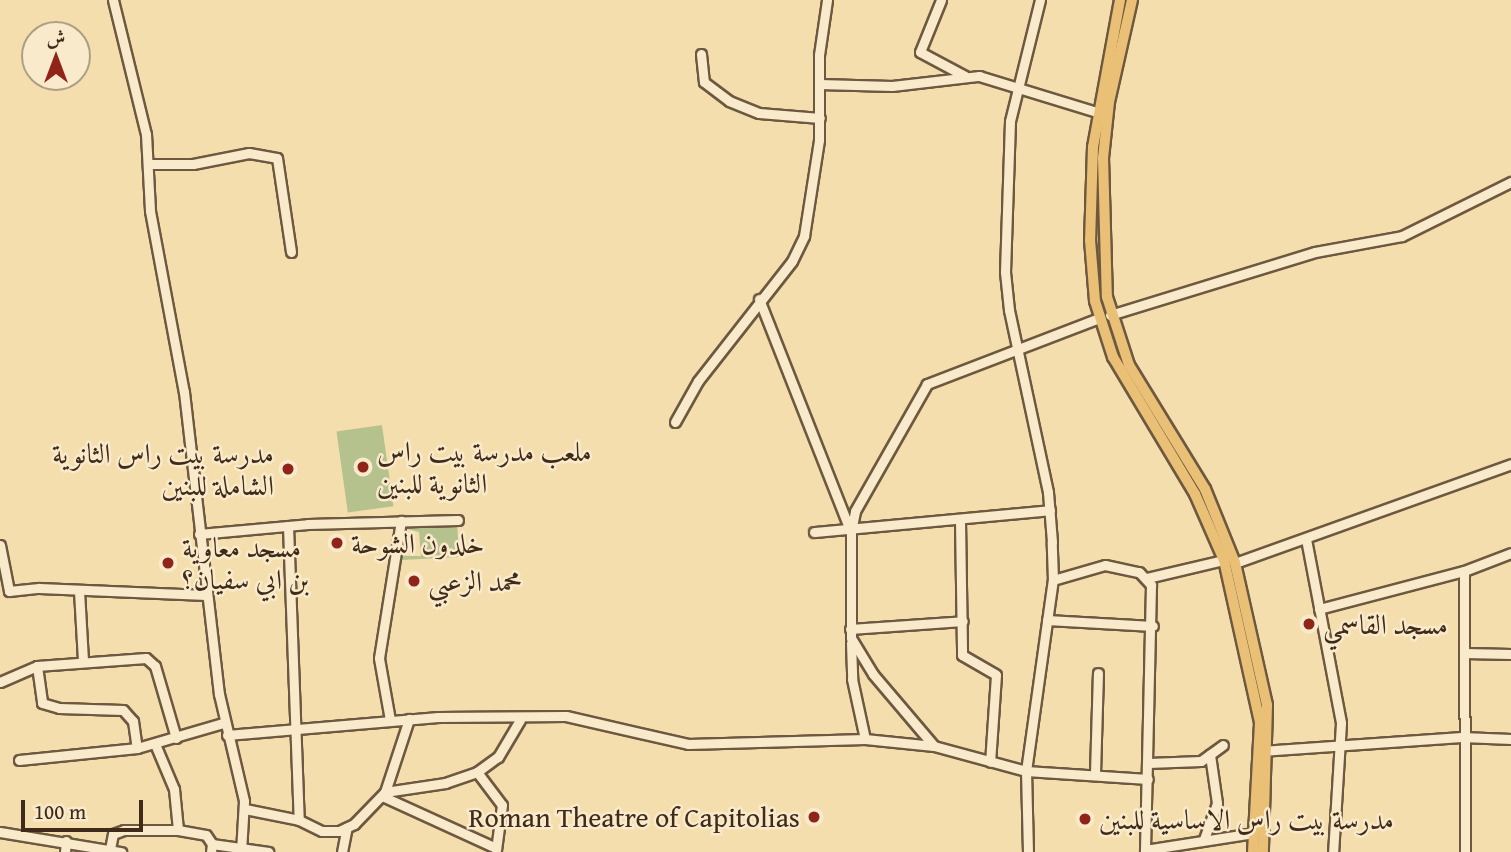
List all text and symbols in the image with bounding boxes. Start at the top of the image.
north arrow [21,21,91,91]
text: ش [47,23,65,51]
place label: ملعب مدرسة بيت راس الثانوية للبنين [377,434,592,500]
place label: مدرسة بيت راس الثانوية الشاملة للبنين [52,436,274,502]
marker: ملعب مدرسة بيت راس الثانوية للبنين [355,459,371,475]
marker: مدرسة بيت راس الثانوية الشاملة للبنين [280,461,296,477]
place label: خلدون الشوحة [351,526,484,560]
place label: مسجد معاوية بن ابي سفيان؟ [182,530,309,596]
marker: خلدون الشوحة [329,535,345,551]
marker: مسجد معاوية بن ابي سفيان؟ [160,555,176,571]
place label: محمد الزعبي [428,564,522,598]
marker: محمد الزعبي [406,573,422,589]
place label: مسجد القاسمي [1323,607,1448,641]
marker: مسجد القاسمي [1301,616,1317,632]
scale bar [24,786,147,830]
text: 100 m [34,796,86,827]
place label: Roman Theatre of Capitolias [468,800,800,834]
place label: مدرسة بيت راس الاساسية للبنين [1099,802,1394,836]
marker: Roman Theatre of Capitolias [806,809,822,825]
marker: مدرسة بيت راس الاساسية للبنين [1077,811,1093,827]

